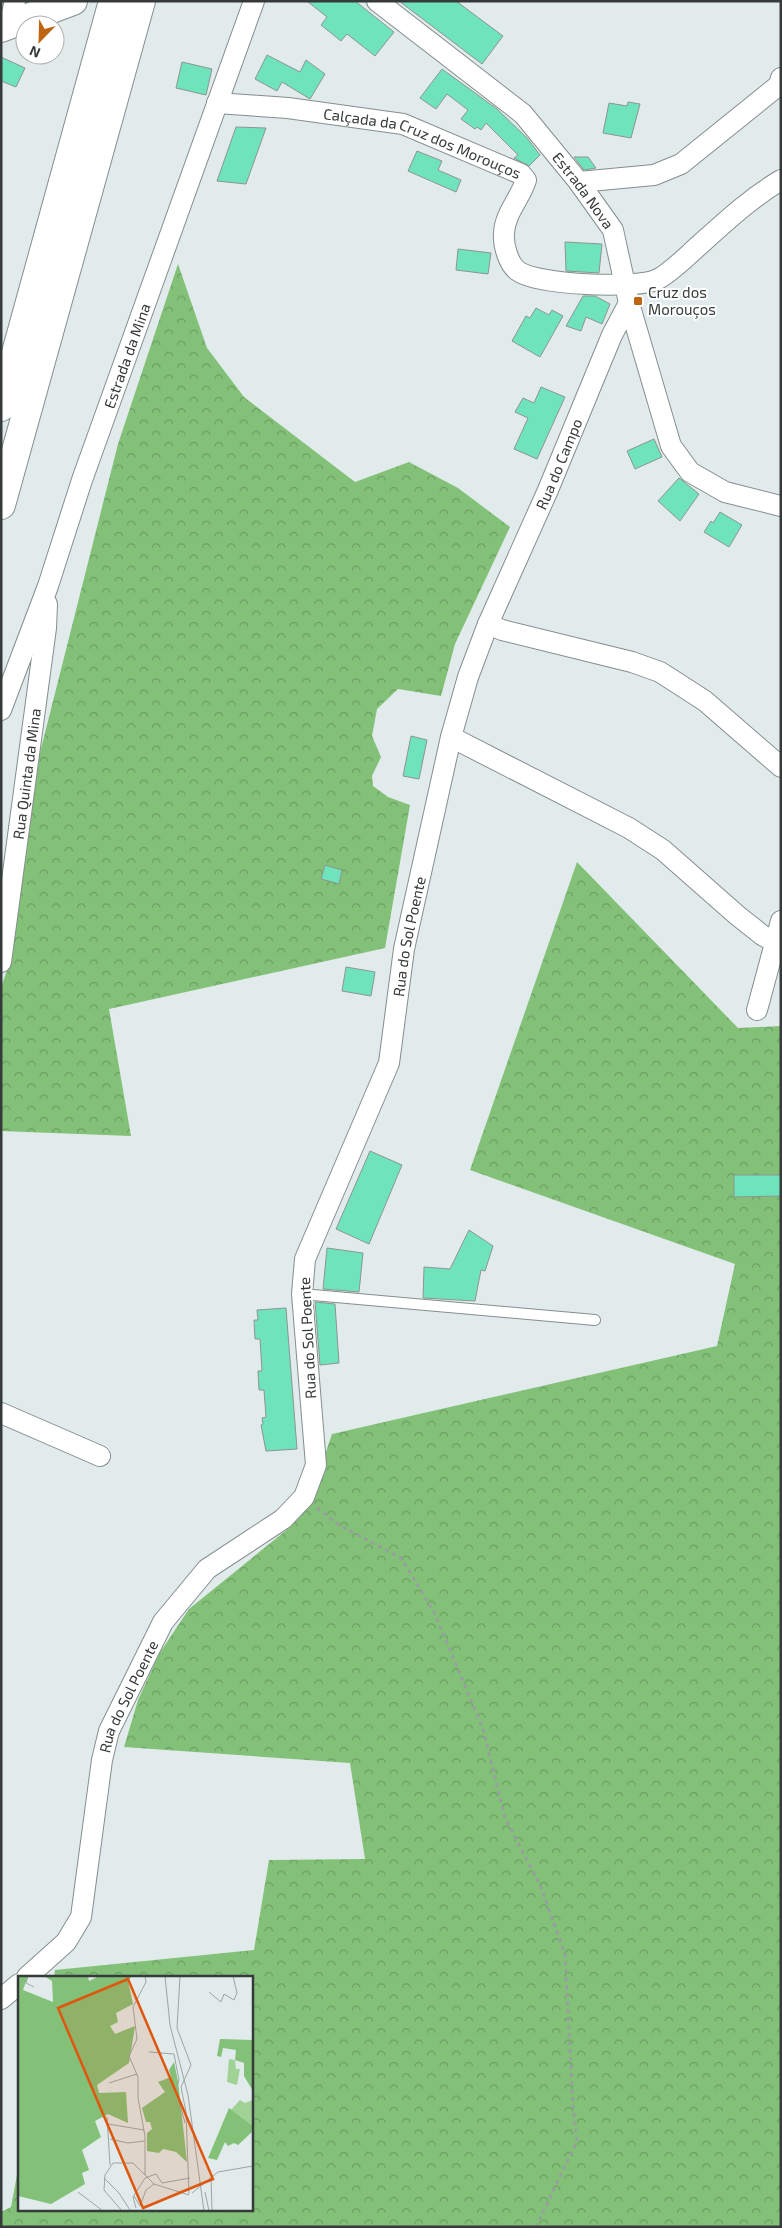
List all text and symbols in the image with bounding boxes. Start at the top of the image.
north arrow [15,15,65,65]
text: N [27,43,43,62]
street label: Calçada da Cruz dos Morouços [322,104,524,182]
street label: Estrada Nova [549,148,618,232]
place label: Cruz dos Morouços [648,283,716,319]
marker: Cruz dos Morouços [632,295,644,307]
street label: Estrada da Mina [100,301,154,411]
street label: Rua do Campo [531,416,586,512]
street label: Rua Quinta da Mina [9,707,44,840]
street label: Rua do Sol Poente [389,875,429,998]
street label: Rua do Sol Poente [295,1277,319,1399]
street label: Rua do Sol Poente [95,1637,162,1754]
inset map [18,1976,252,2210]

